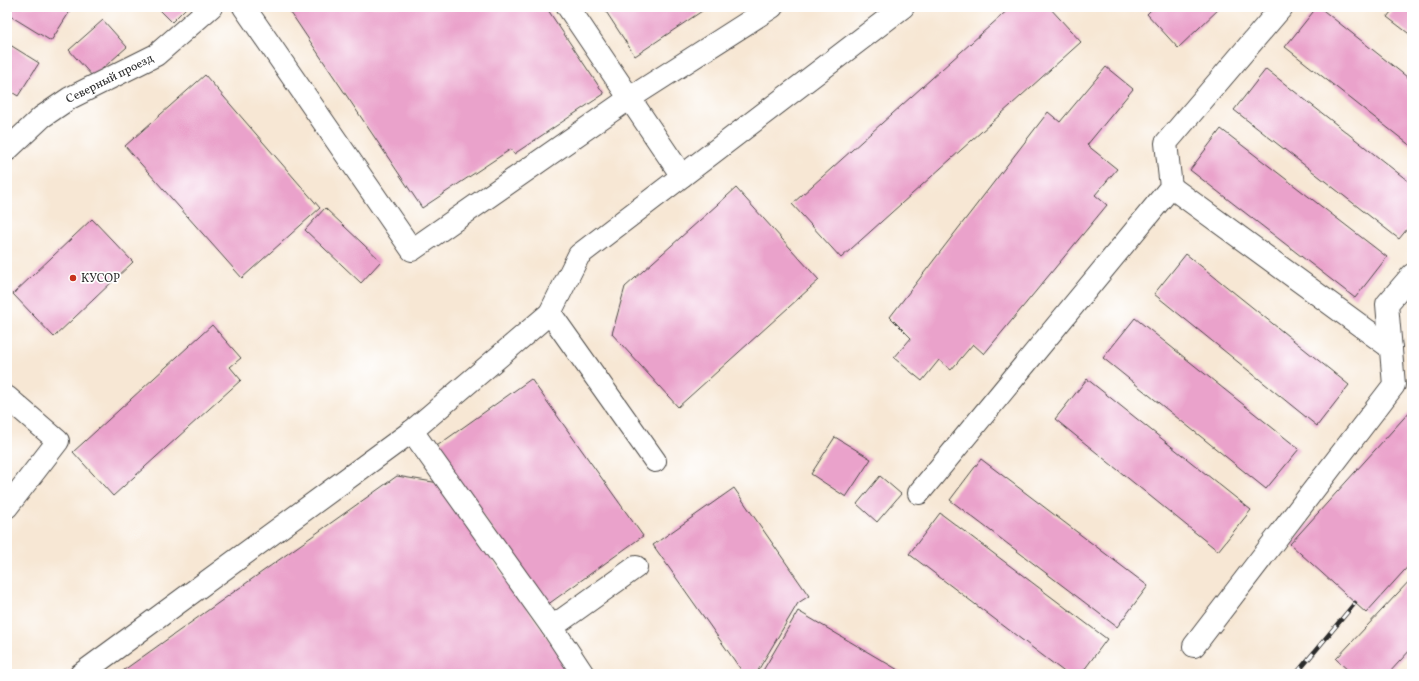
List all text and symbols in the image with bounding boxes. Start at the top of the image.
street label: Северный проезд [63,51,156,108]
place label: КУСОР [81,271,120,287]
marker: КУСОР [68,273,78,283]

